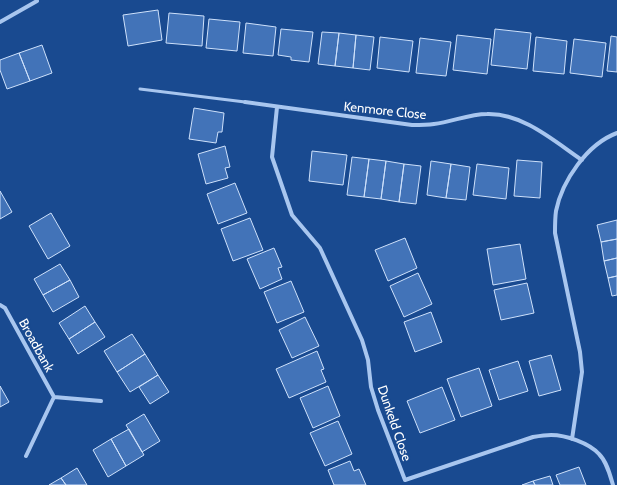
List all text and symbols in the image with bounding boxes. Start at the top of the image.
street label: Kenmore Close [343,98,428,122]
street label: Broadbank [16,315,58,375]
street label: Dunkeld Close [375,383,416,463]

